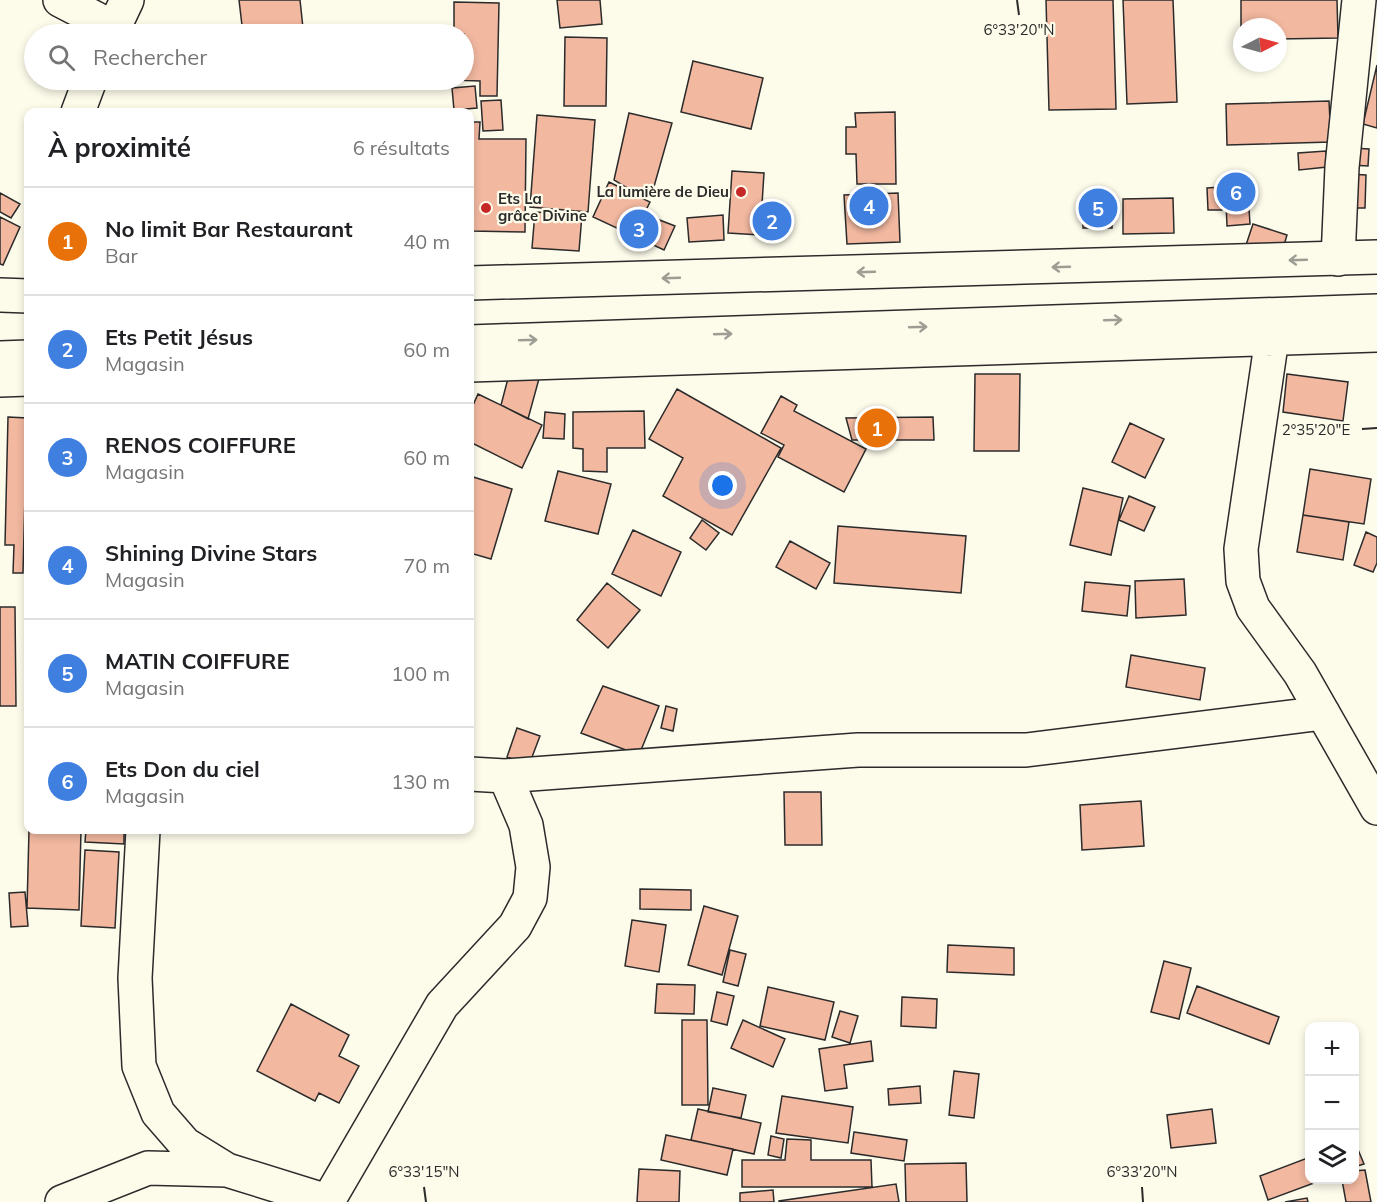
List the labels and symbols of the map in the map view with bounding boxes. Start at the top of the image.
north arrow [1233,18,1287,72]
text: 6°33'20"N [984,20,1054,39]
pin: 6 [1216,170,1256,214]
place label: La lumière de Dieu [596,182,729,201]
pin: 4 [850,184,888,228]
marker: La lumière de Dieu [734,185,748,199]
pin: 5 [1078,186,1118,230]
place label: Ets La grâce Divine [498,189,587,225]
pin: 2 [752,198,792,244]
marker: Ets La grâce Divine [479,201,493,215]
pin: 3 [620,206,658,252]
one-way arrow [1288,254,1308,266]
one-way arrow [1051,261,1071,272]
one-way arrow [856,267,876,278]
one-way arrow [661,272,681,283]
one-way arrow [1102,315,1122,326]
one-way arrow [907,321,927,333]
one-way arrow [712,328,732,339]
one-way arrow [517,335,537,346]
pin: 1 [858,406,896,450]
text: 2°35'20"E [1282,420,1350,439]
your location [708,471,737,500]
text: 6°33'15"N [389,1162,459,1181]
text: 6°33'20"N [1107,1162,1177,1181]

